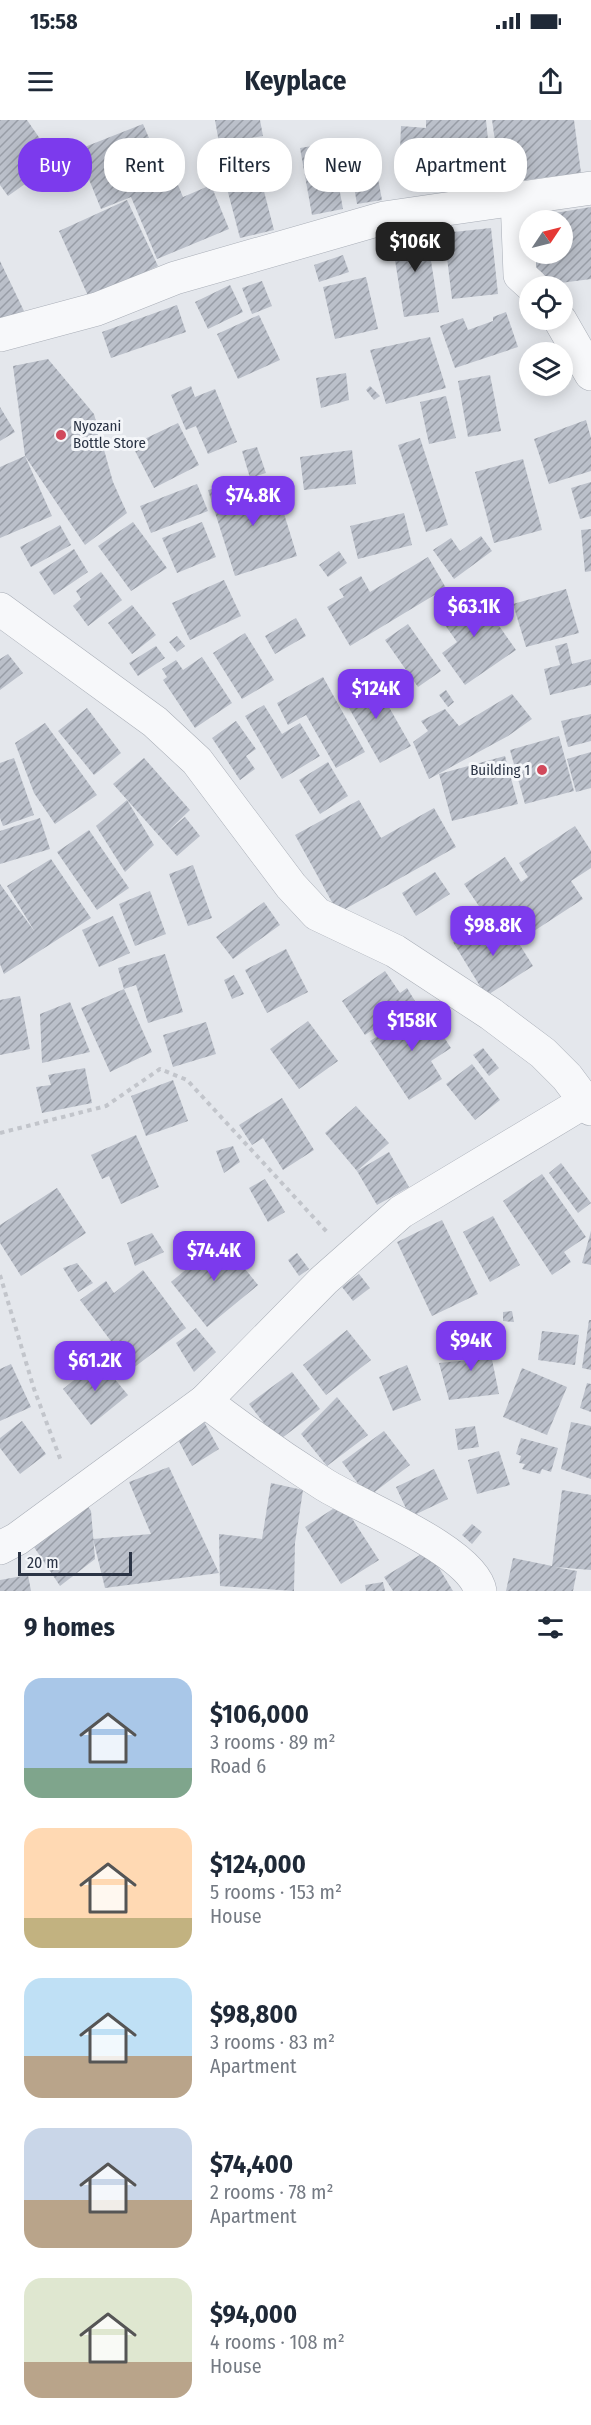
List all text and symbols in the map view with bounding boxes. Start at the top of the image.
text: 15:58 [30,8,78,35]
icon: menu [24,65,57,98]
text: Keyplace [245,65,346,97]
icon: share [534,65,567,98]
chip: Buy [18,138,92,192]
chip: Rent [104,138,185,192]
chip: Filters [197,138,292,192]
chip: New [304,138,382,192]
chip: Apartment [394,138,527,192]
north arrow [519,210,573,264]
map controls [519,210,573,396]
pin: $106K [373,222,457,273]
text: $106K [390,229,440,253]
button: locate [519,276,573,330]
button: layers [519,342,573,396]
place label: Nyozani Bottle Store [73,417,146,452]
marker: Nyozani Bottle Store [54,428,68,442]
pin: $74.8K [204,476,302,527]
text: $74.8K [226,483,280,507]
pin: $63.1K [425,587,523,638]
text: $63.1K [448,594,500,618]
pin: $124K [334,669,418,720]
text: $124K [352,676,400,700]
place label: Building 1 [470,761,530,779]
marker: Building 1 [535,763,549,777]
pin: $98.8K [444,906,542,957]
text: $98.8K [464,913,522,937]
pin: $158K [370,1001,454,1052]
text: $158K [387,1008,437,1032]
pin: $74.4K [165,1231,263,1282]
text: $74.4K [187,1238,241,1262]
pin: $94K [435,1321,507,1372]
text: $94K [450,1328,492,1352]
pin: $61.2K [46,1341,144,1392]
text: $61.2K [68,1348,122,1372]
scale bar [18,1549,132,1576]
text: 20 m [27,1553,58,1572]
icon: filters [534,1611,567,1644]
text: 9 homes [24,1612,115,1643]
text: $106,000 [210,1699,309,1730]
icon: home [72,1702,144,1774]
text: 3 rooms · 89 m² [210,1730,335,1754]
text: Road 6 [210,1754,266,1778]
text: $124,000 [210,1849,306,1880]
icon: home [72,1852,144,1924]
text: 5 rooms · 153 m² [210,1880,342,1904]
text: House [210,1904,262,1928]
text: $98,800 [210,1999,298,2030]
icon: home [72,2002,144,2074]
text: 3 rooms · 83 m² [210,2030,335,2054]
text: Apartment [210,2054,297,2078]
text: $74,400 [210,2149,293,2180]
icon: home [72,2152,144,2224]
text: 2 rooms · 78 m² [210,2180,333,2204]
text: Apartment [210,2204,297,2228]
text: $94,000 [210,2299,297,2330]
icon: home [72,2302,144,2374]
text: 4 rooms · 108 m² [210,2330,345,2354]
text: House [210,2354,262,2378]

